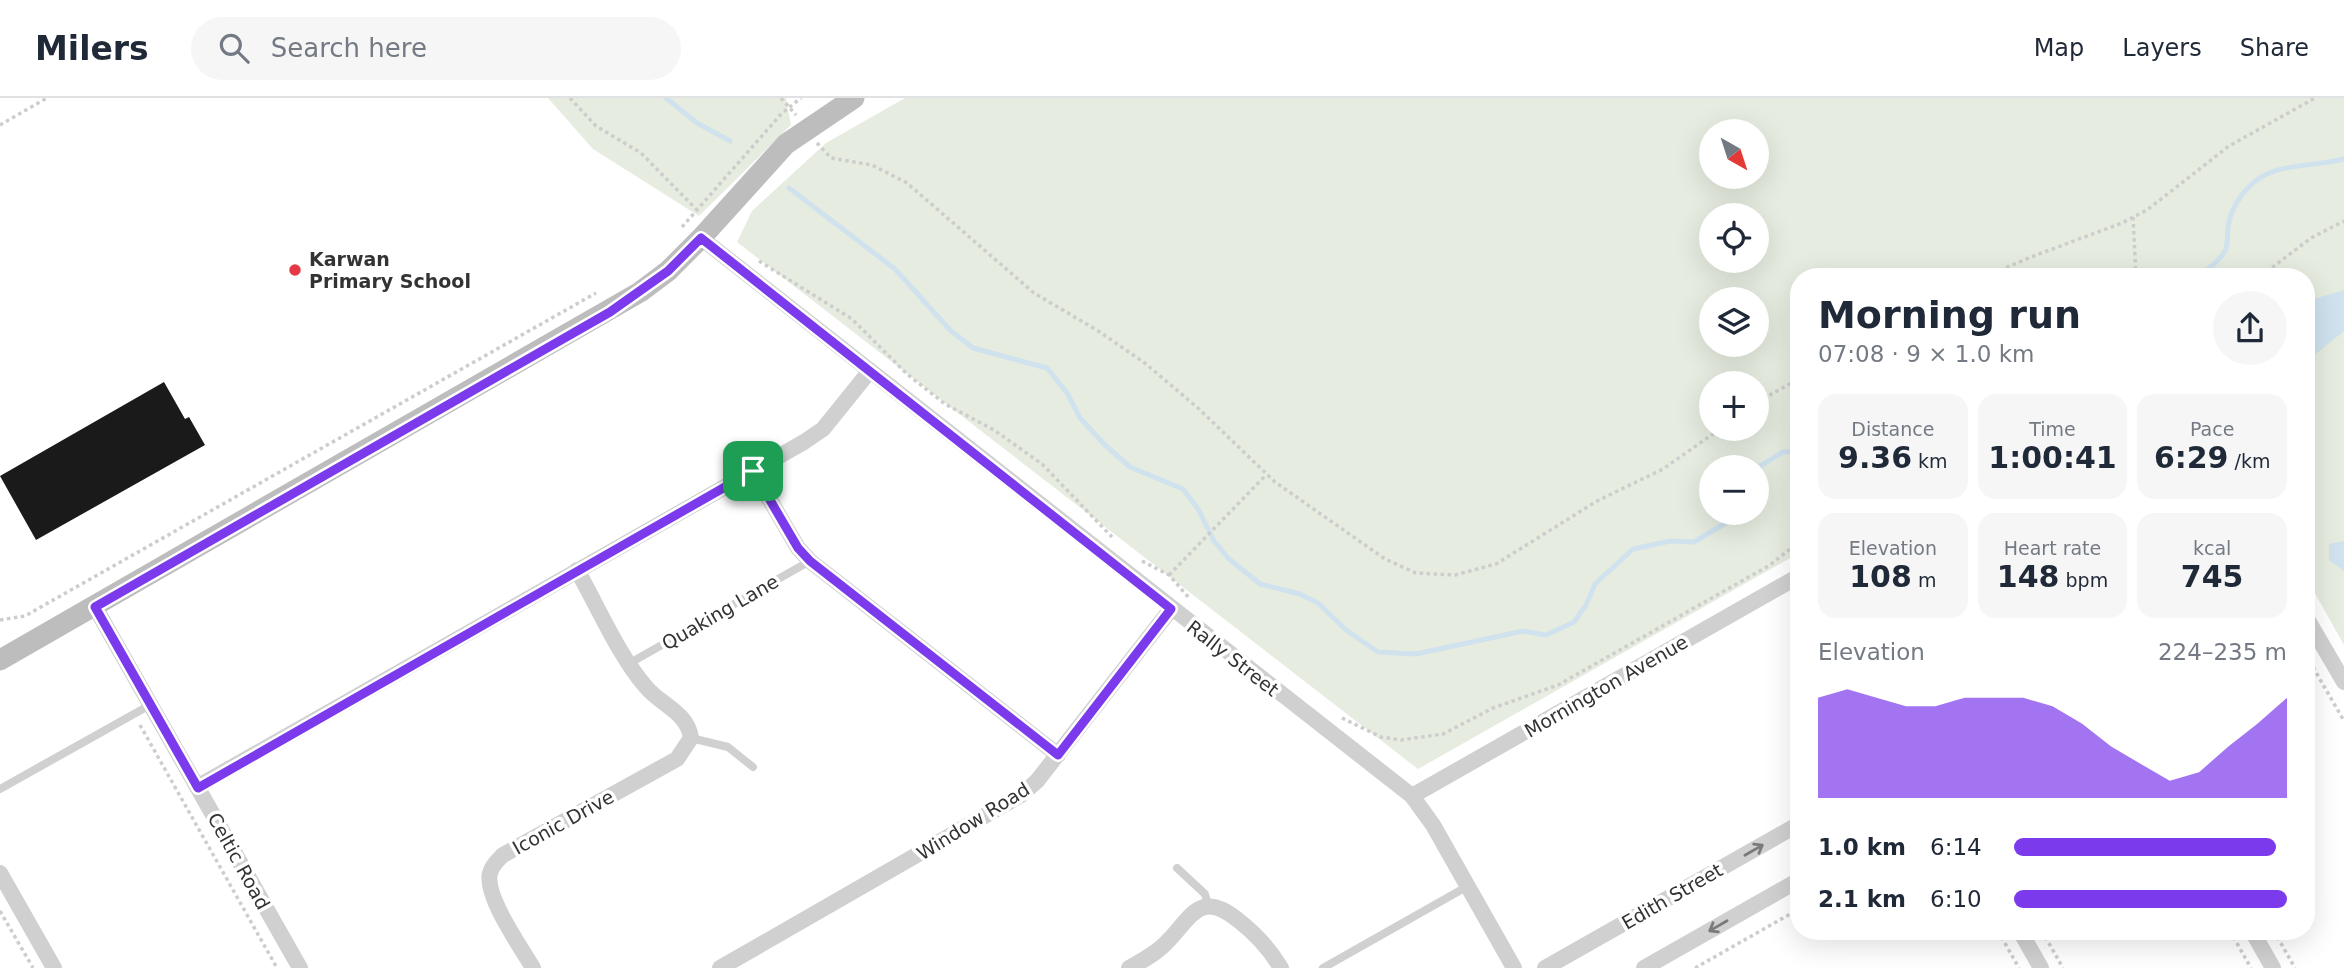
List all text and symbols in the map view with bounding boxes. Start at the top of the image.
search box [191,17,681,80]
text: Milers [35,29,149,68]
icon: search [215,29,253,67]
text: Search here [271,33,427,63]
text: Map [2034,34,2084,62]
text: Layers [2122,34,2202,62]
text: Share [2240,34,2309,62]
north arrow [1699,119,1769,189]
map controls [1699,119,1769,525]
button: locate [1699,203,1769,273]
place label: Karwan Primary School [309,248,471,292]
marker: Karwan Primary School [287,262,303,278]
button: layers [1699,287,1769,357]
button: share [2213,291,2287,365]
text: Morning run [1818,293,2081,337]
text: 07:08 · 9 × 1.0 km [1818,341,2034,367]
button: + [1699,371,1769,441]
text: Distance [1851,418,1934,440]
text: Time [2029,418,2076,440]
text: Pace [2190,418,2234,440]
text: 9.36 [1838,440,1912,475]
text: 1:00:41 [1988,440,2117,475]
text: 6:29 [2154,440,2229,475]
pin [723,441,783,501]
text: km [1912,450,1948,472]
text: /km [2229,450,2270,472]
icon: arrive [734,452,772,490]
button: − [1699,455,1769,525]
text: Elevation [1849,537,1937,559]
text: Heart rate [2004,537,2101,559]
text: kcal [2193,537,2231,559]
text: 108 [1849,559,1912,594]
text: 148 [1997,559,2059,594]
text: 745 [2181,559,2243,594]
text: m [1912,569,1936,591]
text: bpm [2059,569,2108,591]
street label: Quaking Lane [658,570,782,654]
street label: Rally Street [1183,615,1283,701]
street label: Mornington Avenue [1521,630,1691,742]
text: Elevation [1818,639,1925,665]
text: 224–235 m [2158,639,2287,665]
street label: Window Road [913,778,1033,864]
street label: Iconic Drive [509,785,617,859]
street label: Celtic Road [203,809,275,913]
text: 1.0 km [1818,834,1906,860]
text: 6:14 [1930,834,1982,860]
one-way arrow [1743,843,1763,857]
street label: Edith Street [1618,858,1726,934]
text: 2.1 km [1818,886,1906,912]
text: 6:10 [1930,886,1982,912]
one-way arrow [1709,919,1729,933]

